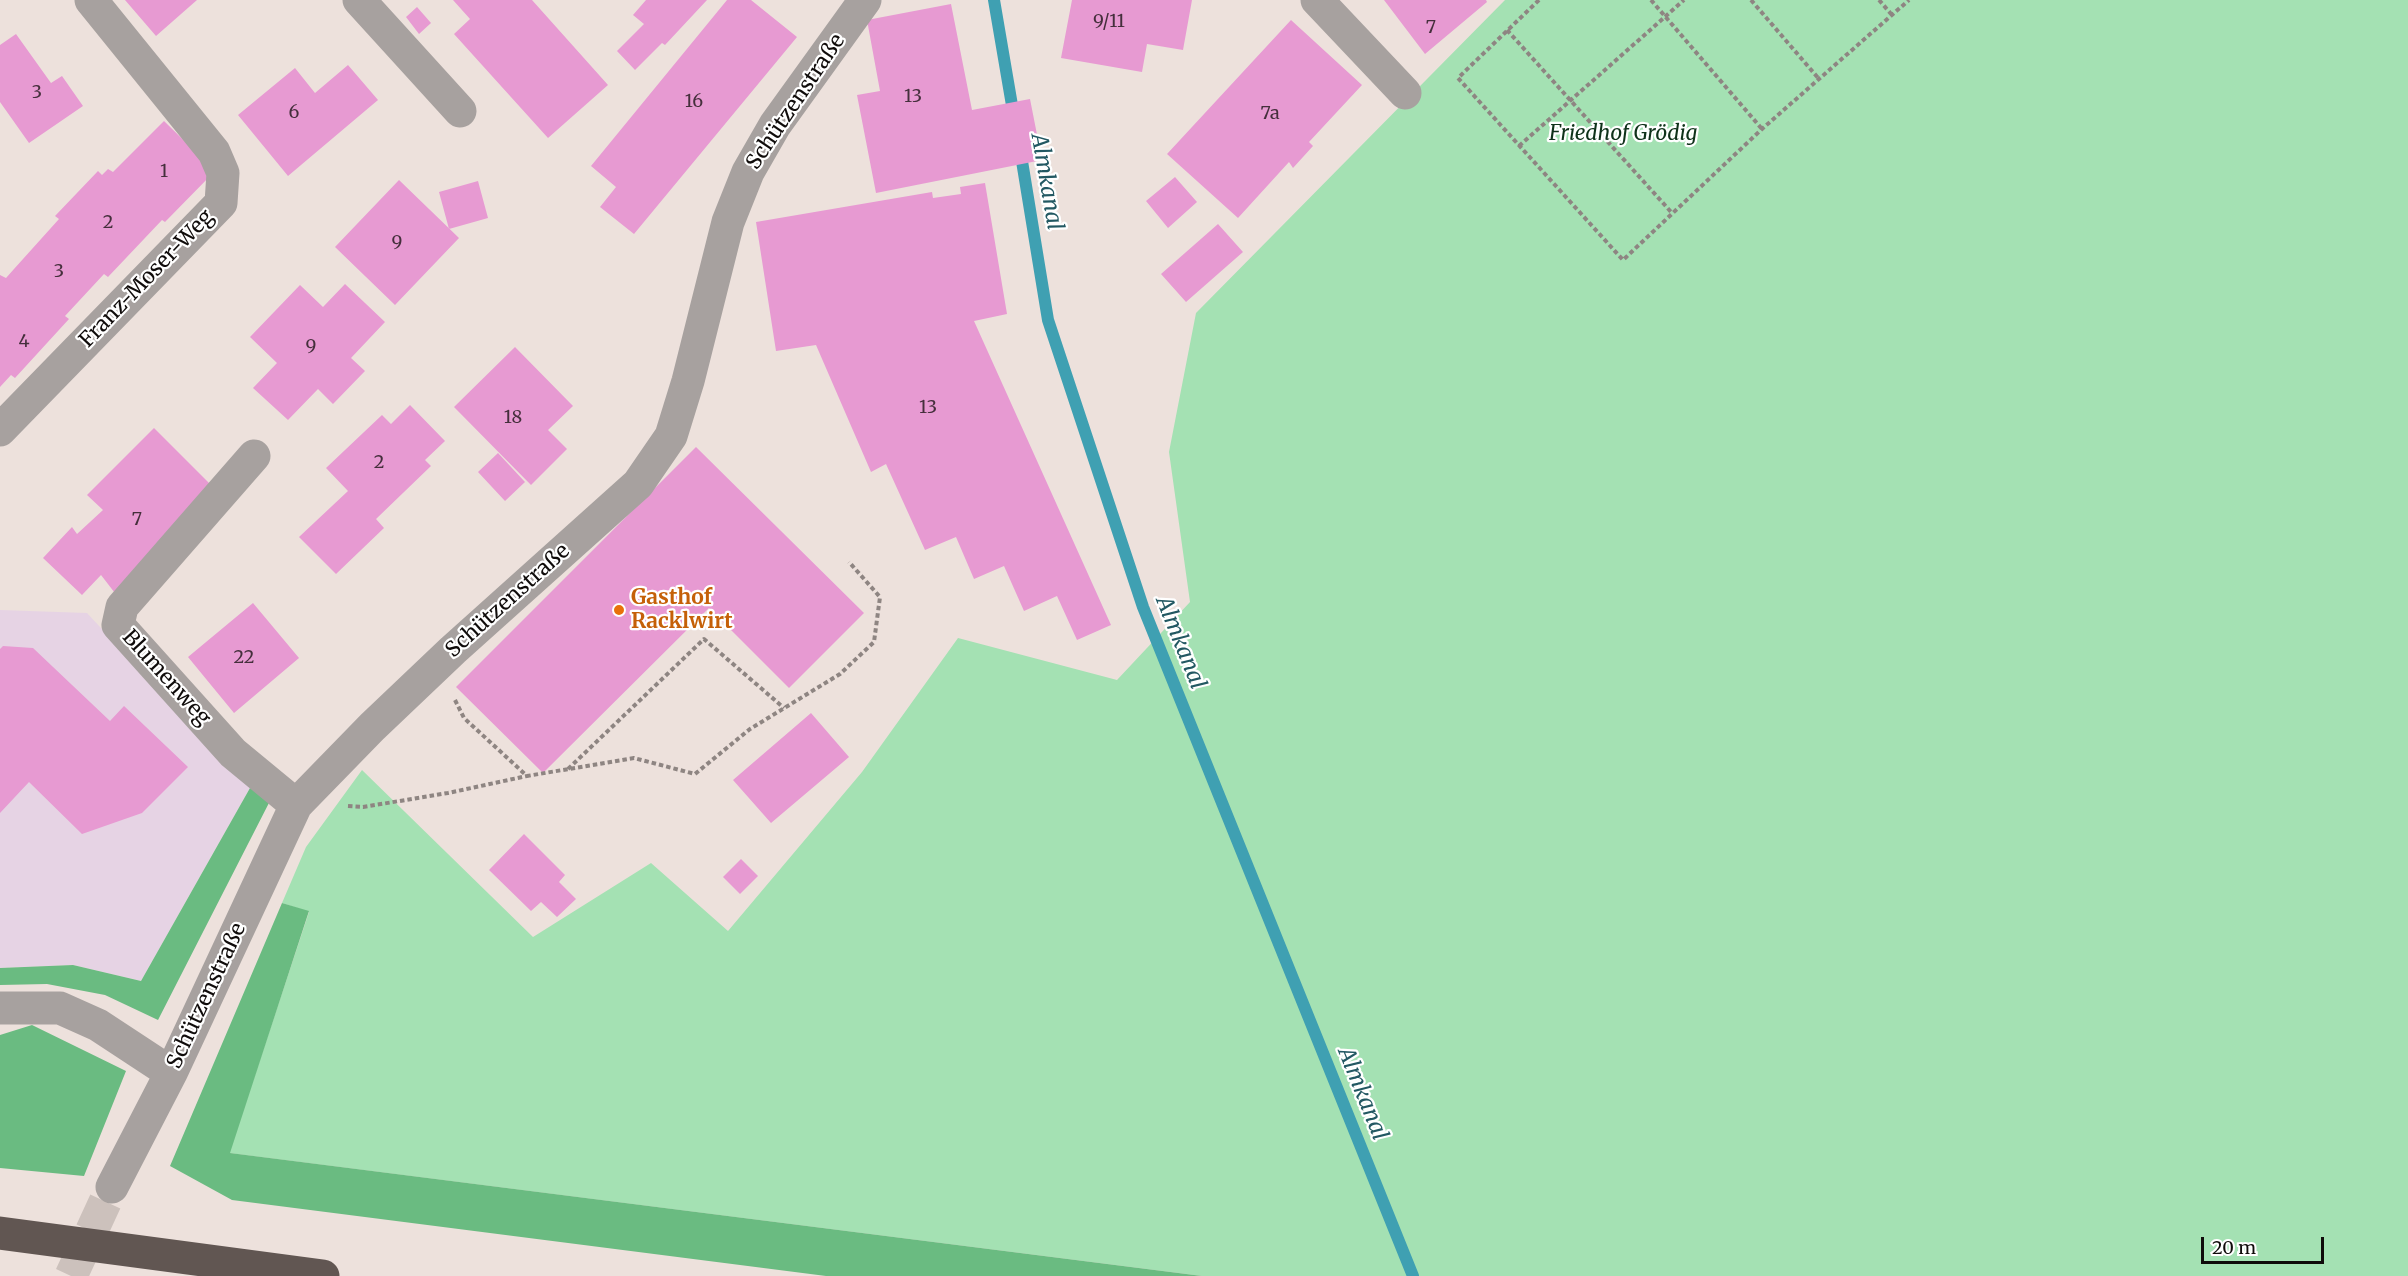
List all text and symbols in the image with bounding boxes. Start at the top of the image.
house number: 9/11 [1093,11,1125,33]
house number: 7 [1426,17,1436,39]
street label: Schützenstraße [741,30,851,174]
house number: 3 [32,82,42,104]
house number: 13 [904,86,922,108]
house number: 16 [685,91,703,113]
house number: 6 [289,102,299,124]
house number: 7a [1260,103,1280,125]
park label: Friedhof Grödig [1549,121,1697,147]
water label: Almkanal [1025,132,1067,232]
house number: 1 [160,161,168,183]
street label: Franz-Moser-Weg [75,205,219,353]
house number: 2 [103,212,113,234]
house number: 9 [392,232,402,254]
house number: 3 [54,261,64,283]
house number: 4 [18,331,30,353]
house number: 9 [306,336,316,358]
house number: 13 [919,397,937,419]
house number: 18 [504,407,522,429]
house number: 2 [374,452,384,474]
house number: 7 [132,509,142,531]
street label: Schützenstraße [441,539,575,663]
place label: Gasthof Racklwirt [631,585,733,635]
water label: Almkanal [1149,593,1211,693]
marker: Gasthof Racklwirt [612,603,626,617]
street label: Blumenweg [117,625,215,731]
house number: 22 [233,647,255,669]
street label: Schützenstraße [162,919,252,1073]
water label: Almkanal [1331,1044,1393,1144]
scale bar [2204,1225,2327,1263]
text: 20 m [2212,1236,2256,1259]

